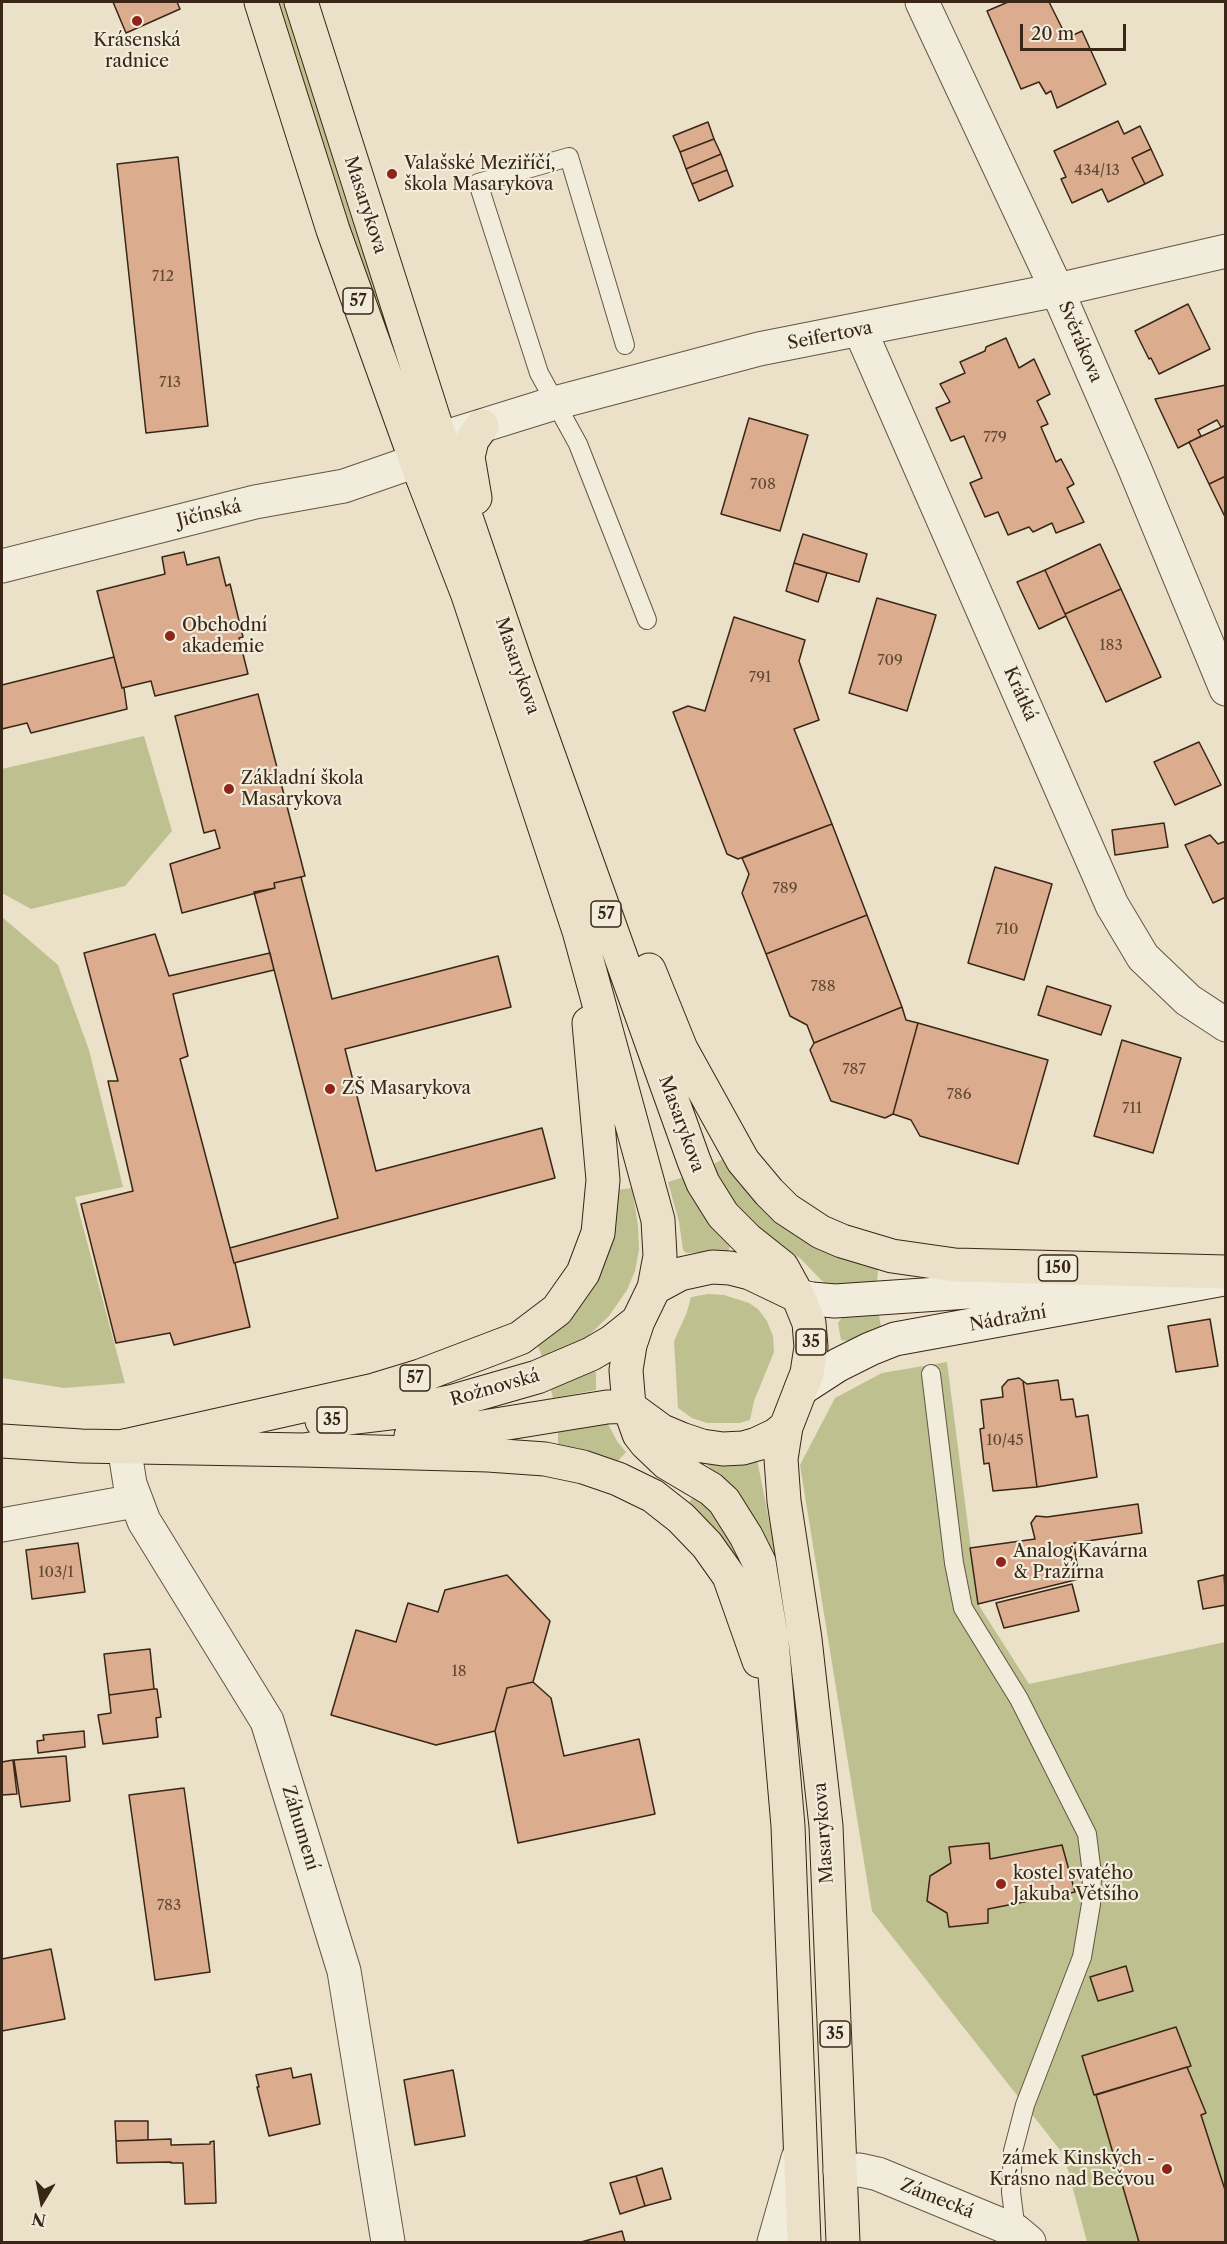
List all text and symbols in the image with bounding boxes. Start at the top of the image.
scale bar [1023,12,1130,50]
marker: Krásenská radnice [130,14,144,28]
text: 20 m [1031,23,1074,45]
place label: Krásenská radnice [93,30,181,72]
street label: Masarykova [339,153,391,257]
place label: Valašské Meziříčí, škola Masarykova [404,153,555,195]
house number: 434/13 [1074,162,1120,180]
marker: Valašské Meziříčí, škola Masarykova [385,167,399,181]
house number: 712 [152,268,174,286]
road number: 57 [343,288,373,314]
street label: Svěrákova [1053,298,1107,386]
street label: Seifertova [786,317,874,355]
house number: 713 [159,374,181,392]
house number: 779 [983,429,1007,447]
house number: 708 [750,476,776,494]
street label: Jičínská [175,496,243,532]
place label: Obchodní akademie [182,615,267,658]
street label: Masarykova [490,615,544,717]
marker: Obchodní akademie [163,629,177,643]
house number: 183 [1099,637,1123,655]
house number: 709 [877,652,903,670]
street label: Krátká [999,664,1041,724]
house number: 791 [749,669,771,687]
place label: Základní škola Masarykova [241,768,364,810]
marker: Základní škola Masarykova [222,782,236,796]
house number: 789 [772,880,798,898]
road number: 57 [591,901,621,927]
house number: 710 [995,921,1019,939]
house number: 788 [810,978,836,996]
house number: 787 [842,1061,866,1079]
street label: Masarykova [654,1073,708,1175]
place label: ZŠ Masarykova [342,1078,471,1100]
marker: ZŠ Masarykova [323,1082,337,1096]
house number: 786 [946,1086,972,1104]
house number: 711 [1122,1100,1142,1118]
road number: 150 [1038,1255,1078,1281]
street label: Nádražní [968,1302,1048,1336]
road number: 35 [796,1329,826,1355]
road number: 57 [400,1365,430,1391]
street label: Rožnovská [448,1365,542,1411]
road number: 35 [317,1407,347,1433]
house number: 10/45 [986,1432,1024,1450]
place label: Analog Kavárna & Pražírna [1013,1541,1148,1584]
marker: Analog Kavárna & Pražírna [994,1555,1008,1569]
house number: 103/1 [38,1564,74,1582]
house number: 18 [451,1663,467,1681]
street label: Masarykova [810,1782,838,1884]
street label: Záhumení [277,1783,323,1873]
place label: kostel svatého Jakuba Většího [1013,1863,1139,1906]
marker: kostel svatého Jakuba Většího [994,1877,1008,1891]
house number: 783 [157,1897,181,1915]
road number: 35 [820,2021,850,2047]
place label: zámek Kinských - Krásno nad Bečvou [989,2148,1155,2190]
marker: zámek Kinských - Krásno nad Bečvou [1160,2162,1174,2176]
north arrow [12,2172,72,2232]
street label: Zámecká [897,2174,977,2224]
text: N [30,2209,47,2231]

